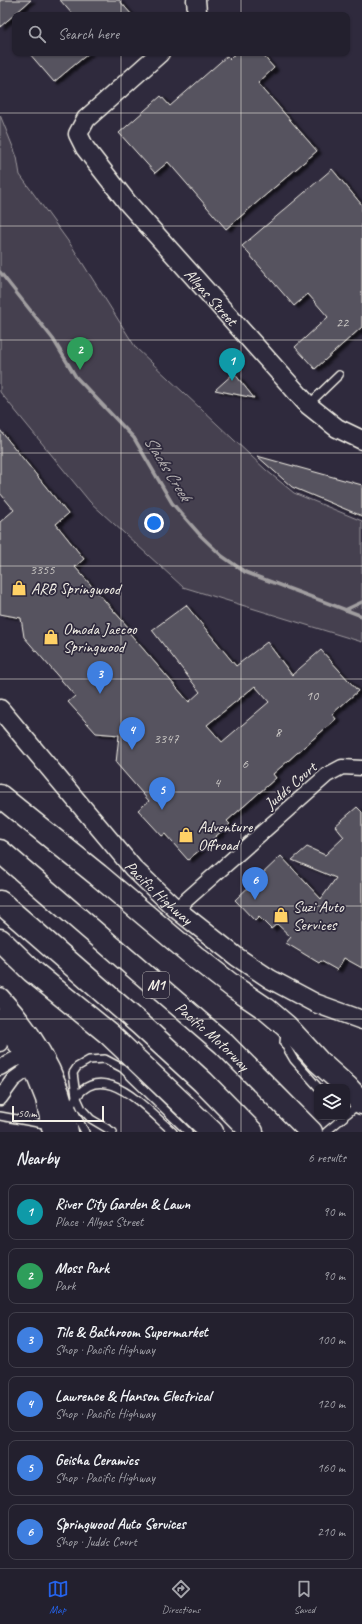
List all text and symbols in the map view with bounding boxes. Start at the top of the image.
search box [12,12,350,56]
icon: search [26,23,48,45]
text: Search here [58,25,119,44]
street label: Allgas Street [180,264,243,331]
house number: 22 [336,314,350,331]
pin: 2 [67,337,93,370]
pin: 1 [219,348,245,381]
water label: Slacks Creek [139,432,198,508]
your location [144,513,164,533]
house number: 3355 [29,561,55,578]
shop icon: ARB Springwood [10,579,28,597]
place label: ARB Springwood [31,579,123,599]
place label: Omoda Jaecoo Springwood [63,619,138,657]
shop icon: Omoda Jaecoo Springwood [42,628,60,646]
pin: 3 [87,661,113,694]
house number: 10 [306,687,320,704]
pin: 4 [119,717,145,750]
house number: 8 [275,724,283,741]
house number: 3347 [153,730,179,747]
house number: 6 [242,755,249,772]
street label: Judds Court [260,757,322,815]
house number: 4 [214,774,222,791]
pin: 5 [149,777,175,810]
place label: Adventure Offroad [198,817,254,855]
shop icon: Adventure Offroad [177,826,195,844]
street label: Pacific Highway [120,857,198,930]
pin: 6 [242,867,268,900]
place label: Suzi Auto Services [293,897,345,935]
shop icon: Suzi Auto Services [272,906,290,924]
road number: M1 [143,972,169,998]
street label: Pacific Motorway [171,998,255,1076]
map controls [314,1084,350,1120]
button: layers [314,1084,350,1120]
scale bar [12,1104,104,1123]
text: 50 m [18,1106,37,1120]
text: Nearby [16,1148,59,1169]
text: 6 results [308,1150,346,1166]
text: River City Garden & Lawn [55,1195,190,1214]
text: 1 [27,1204,33,1220]
text: 90 m [323,1204,345,1220]
text: Place · Allgas Street [55,1214,143,1230]
text: Moss Park [55,1259,109,1278]
text: 2 [27,1268,33,1284]
text: 90 m [323,1268,345,1284]
text: Park [55,1278,76,1294]
text: Tile & Bathroom Supermarket [55,1323,208,1342]
text: 3 [27,1332,33,1348]
text: 100 m [317,1332,345,1348]
text: Shop · Pacific Highway [55,1342,155,1358]
text: Lawrence & Hanson Electrical [55,1387,211,1406]
text: 4 [27,1396,33,1412]
text: 120 m [317,1396,345,1412]
text: Shop · Pacific Highway [55,1406,155,1422]
text: Geisha Ceramics [55,1451,138,1470]
text: 5 [27,1460,33,1476]
text: 160 m [317,1460,345,1476]
text: Shop · Pacific Highway [55,1470,155,1486]
text: Springwood Auto Services [55,1515,186,1534]
text: 6 [27,1524,33,1540]
text: 210 m [317,1524,345,1540]
text: Shop · Judds Court [55,1534,137,1550]
tab: Map [47,1578,69,1616]
tab: Directions [162,1578,200,1616]
tab: Saved [293,1578,315,1616]

